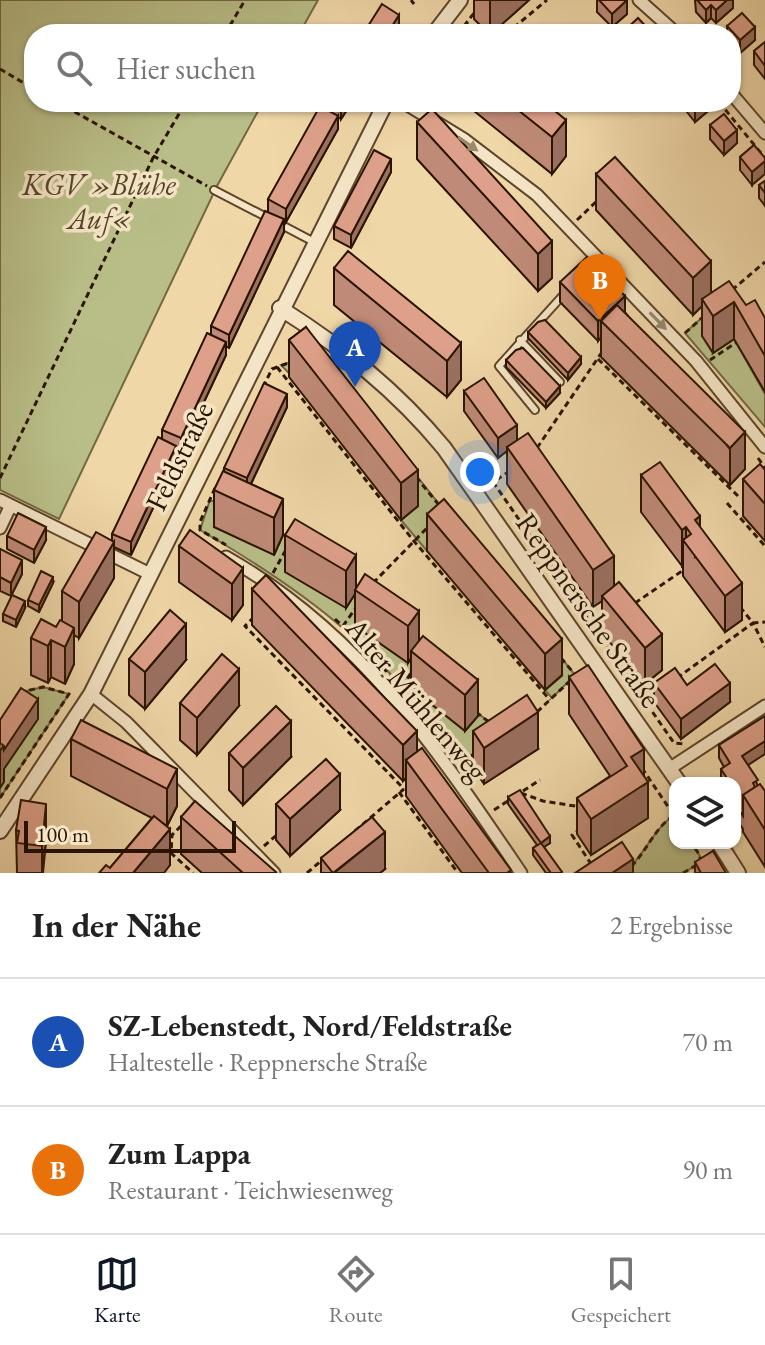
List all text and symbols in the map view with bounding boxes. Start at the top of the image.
search box [24,24,741,112]
icon: search [52,46,96,90]
text: Hier suchen [116,49,256,88]
one-way arrow [458,136,479,151]
park label: KGV »Blühe Auf« [21,165,176,238]
pin: B [574,254,626,320]
one-way arrow [648,311,666,330]
pin: A [329,321,381,387]
street label: Feldstraße [136,395,222,517]
your location [460,452,500,492]
street label: Reppnersche Straße [507,505,671,715]
street label: Alter Mühlenweg [337,608,497,790]
map controls [669,777,741,849]
button: layers [669,777,741,849]
scale bar [24,817,236,853]
text: 100 m [36,820,89,849]
text: In der Nähe [32,903,201,947]
text: 2 Ergebnisse [610,908,733,942]
text: SZ-Lebenstedt, Nord/Feldstraße [108,1006,512,1045]
text: A [49,1025,67,1059]
text: 70 m [683,1025,733,1059]
text: Haltestelle · Reppnersche Straße [108,1045,427,1079]
text: Zum Lappa [108,1134,251,1173]
text: B [50,1153,66,1187]
text: 90 m [683,1153,733,1187]
text: Restaurant · Teichwiesenweg [108,1173,393,1207]
tab: Karte [94,1252,141,1329]
tab: Route [329,1252,383,1329]
tab: Gespeichert [571,1252,671,1329]

